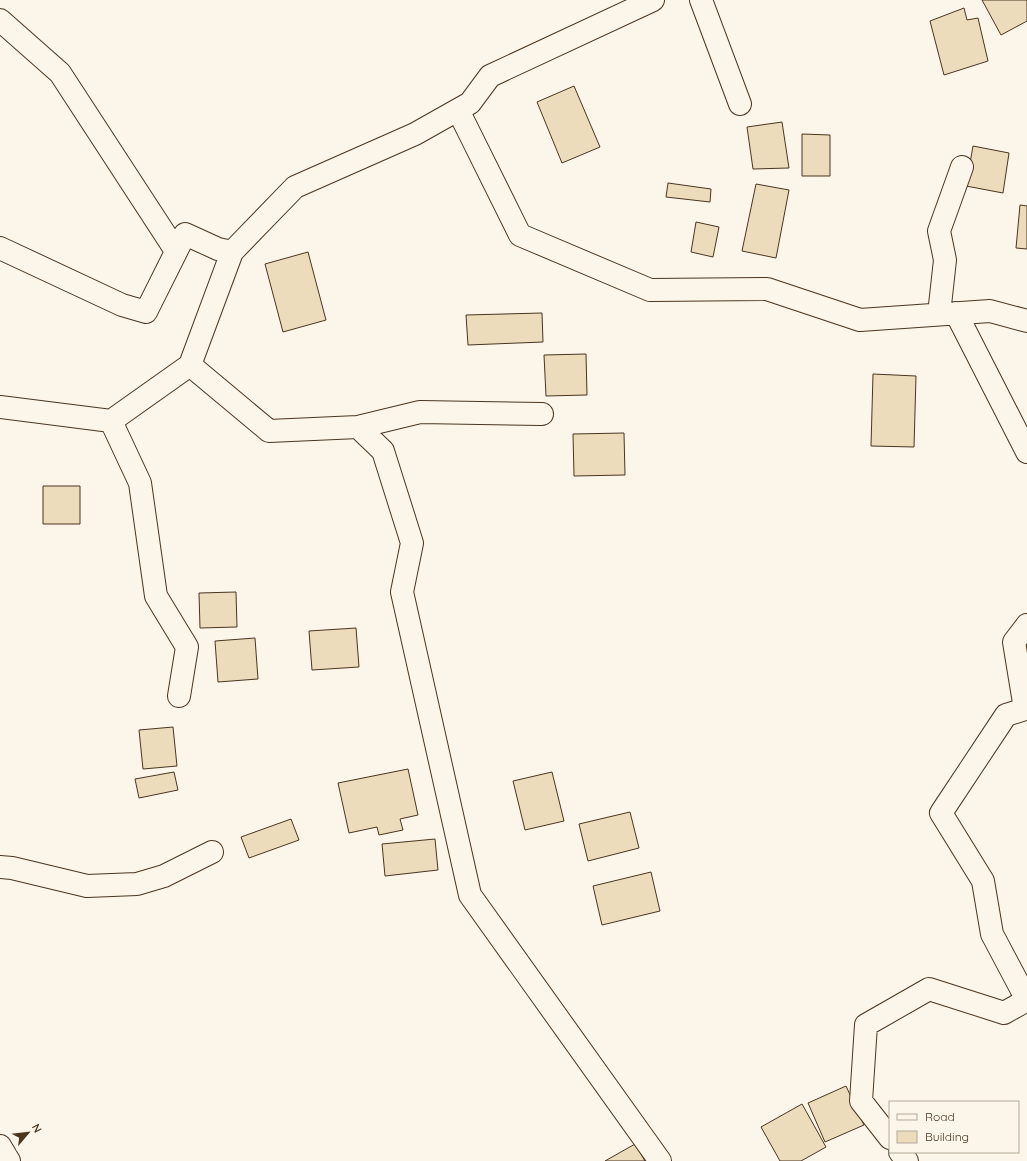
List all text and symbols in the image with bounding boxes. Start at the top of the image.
legend [889,1101,1019,1153]
text: Road [925,1109,955,1124]
north arrow [8,1113,48,1153]
text: N [29,1121,45,1135]
text: Building [925,1129,969,1144]

